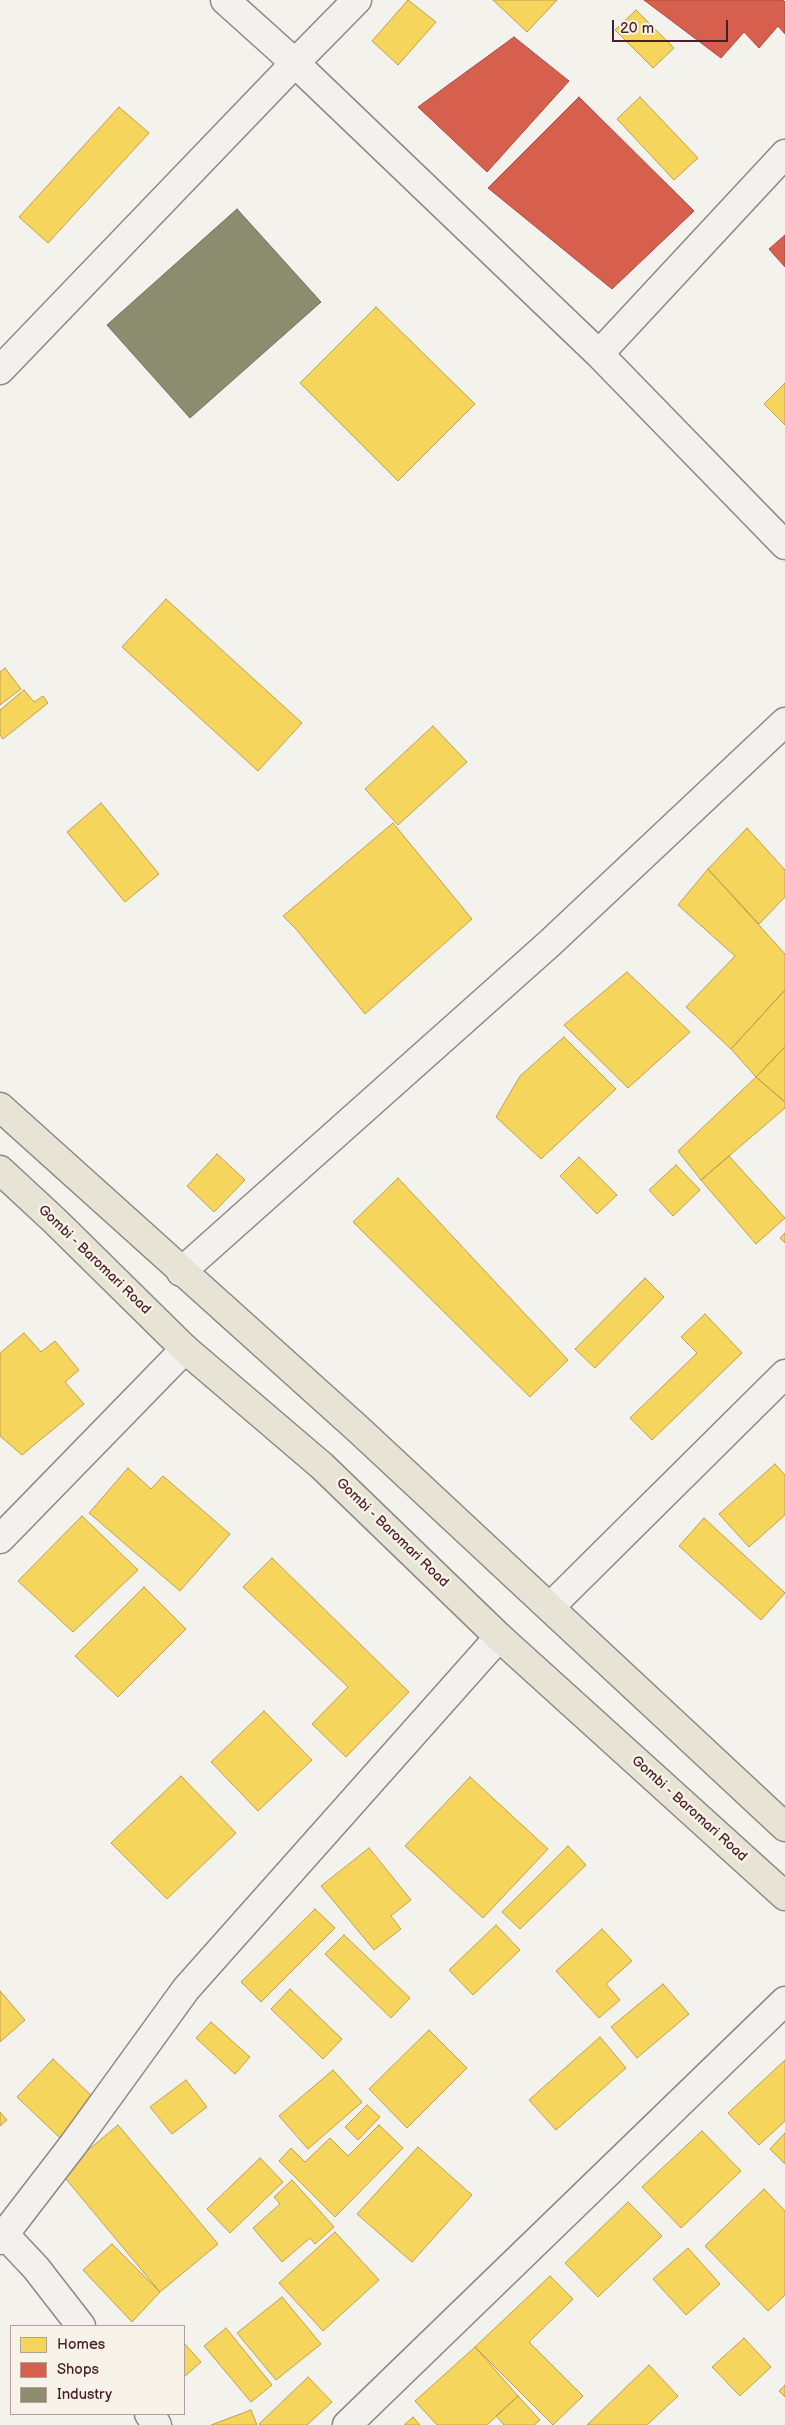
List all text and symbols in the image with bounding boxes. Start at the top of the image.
scale bar [615,10,731,42]
text: 20 m [620,19,654,38]
street label: Gombi - Baromari Road [34,1202,154,1318]
street label: Gombi - Baromari Road [332,1475,452,1591]
street label: Gombi - Baromari Road [628,1753,750,1865]
legend [10,2325,185,2415]
text: Homes [57,2335,105,2354]
text: Shops [57,2360,99,2379]
text: Industry [57,2385,112,2404]

